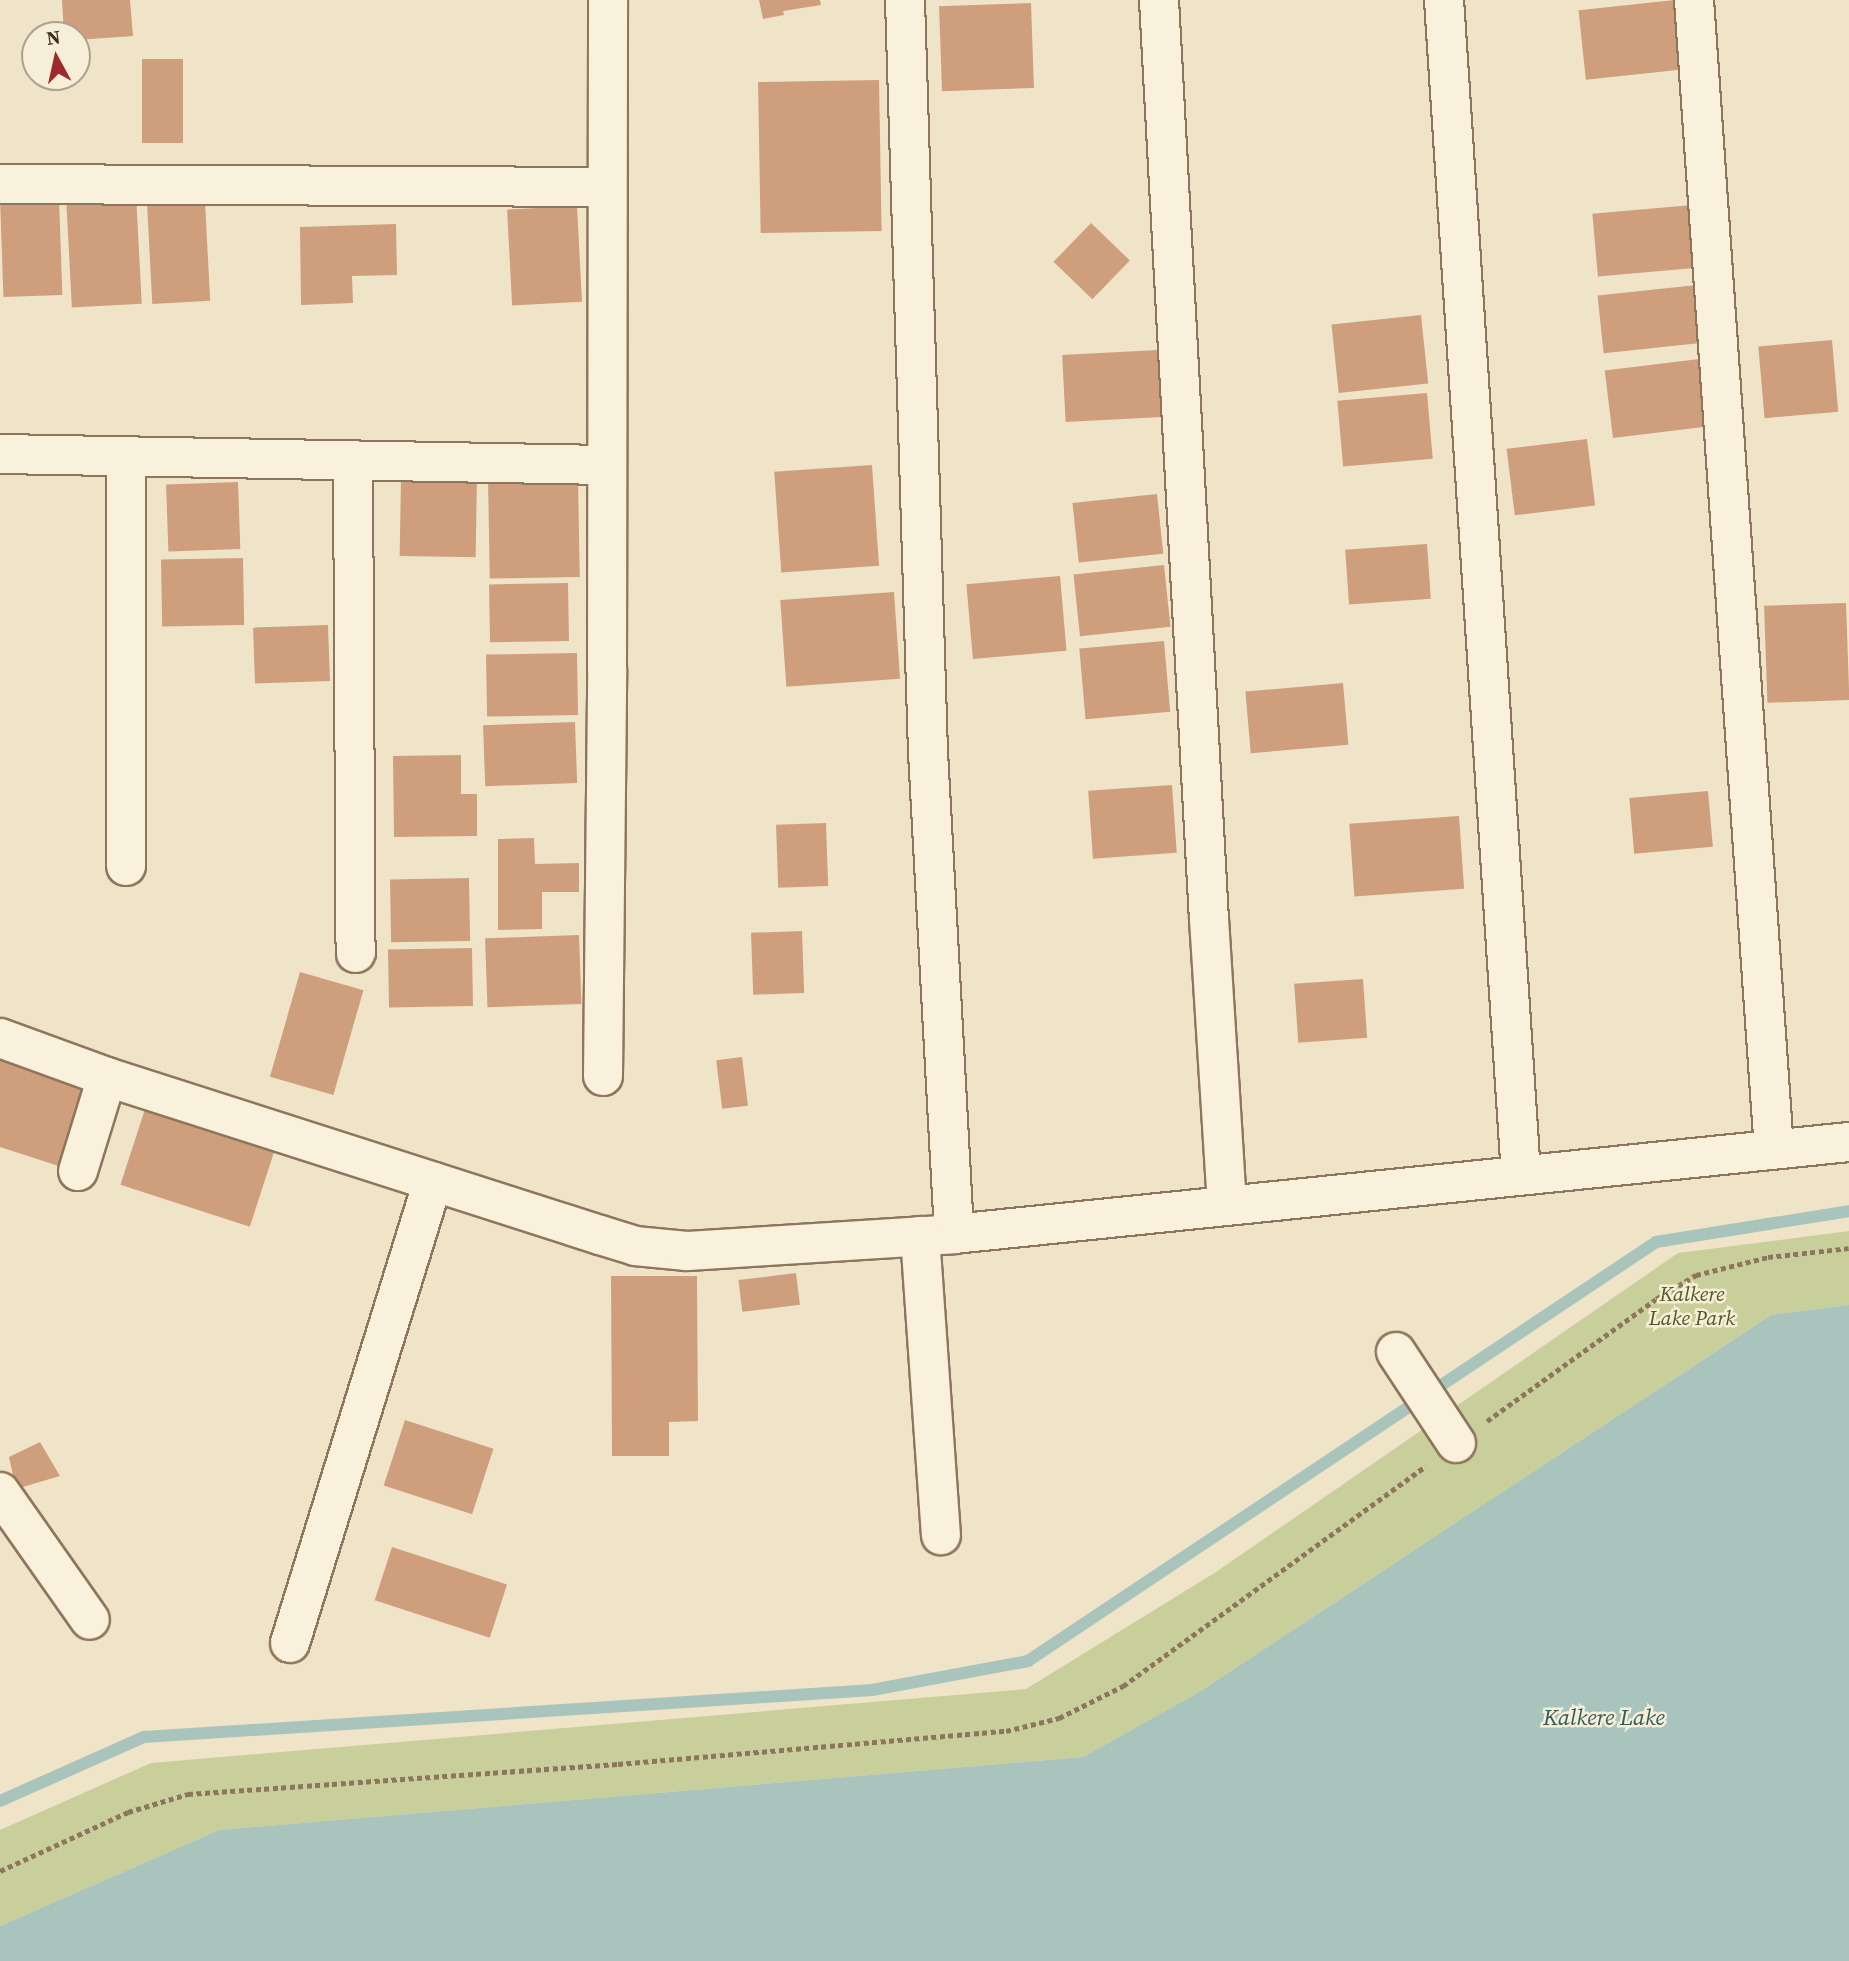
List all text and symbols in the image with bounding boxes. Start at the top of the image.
north arrow [21,21,91,91]
text: N [45,23,62,51]
park label: Kalkere Lake Park [1649,1281,1735,1331]
water label: Kalkere Lake [1543,1703,1665,1731]

